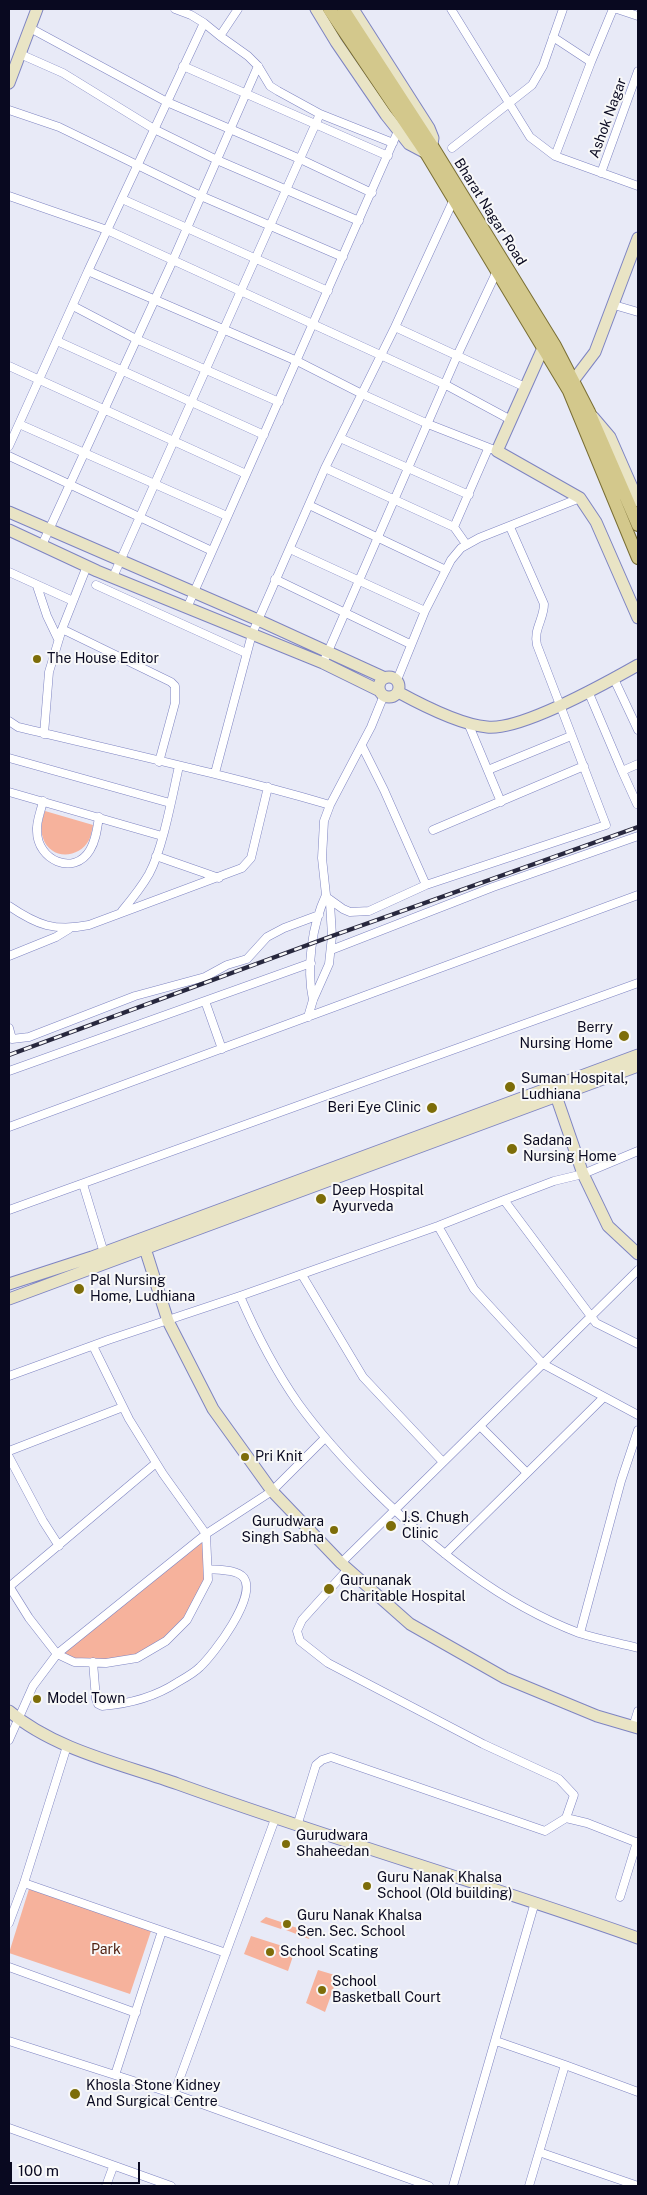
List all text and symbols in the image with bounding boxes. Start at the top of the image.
street label: Ashok Nagar [586,76,630,160]
street label: Bharat Nagar Road [450,155,530,269]
place label: The House Editor [47,651,159,667]
marker: The House Editor [31,653,43,665]
place label: Berry Nursing Home [519,1020,613,1052]
marker: Berry Nursing Home [617,1029,631,1043]
place label: Suman Hospital, Ludhiana [521,1071,628,1104]
marker: Suman Hospital, Ludhiana [503,1080,517,1094]
place label: Beri Eye Clinic [328,1100,421,1116]
marker: Beri Eye Clinic [425,1101,439,1115]
place label: Sadana Nursing Home [523,1133,617,1166]
marker: Sadana Nursing Home [505,1142,519,1156]
place label: Deep Hospital Ayurveda [332,1183,424,1216]
marker: Deep Hospital Ayurveda [314,1192,328,1206]
place label: Pal Nursing Home, Ludhiana [90,1273,195,1305]
marker: Pal Nursing Home, Ludhiana [72,1282,86,1296]
place label: Pri Knit [255,1449,303,1465]
marker: Pri Knit [239,1451,251,1463]
place label: J.S. Chugh Clinic [402,1510,469,1542]
place label: Gurudwara Singh Sabha [242,1514,324,1546]
marker: J.S. Chugh Clinic [384,1519,398,1533]
marker: Gurudwara Singh Sabha [328,1524,340,1536]
place label: Gurunanak Charitable Hospital [340,1573,466,1605]
marker: Gurunanak Charitable Hospital [322,1582,336,1596]
place label: Model Town [47,1691,125,1707]
marker: Model Town [31,1693,43,1705]
place label: Gurudwara Shaheedan [296,1828,369,1860]
marker: Gurudwara Shaheedan [280,1838,292,1850]
place label: Guru Nanak Khalsa School (Old building) [377,1870,513,1902]
marker: Guru Nanak Khalsa School (Old building) [361,1880,373,1892]
place label: Guru Nanak Khalsa Sen. Sec. School [297,1908,422,1940]
marker: Guru Nanak Khalsa Sen. Sec. School [281,1918,293,1930]
park label: Park [91,1942,121,1958]
place label: School Scating [280,1944,379,1960]
marker: School Scating [264,1946,276,1958]
place label: School Basketball Court [332,1974,441,2006]
marker: School Basketball Court [316,1984,328,1996]
place label: Khosla Stone Kidney And Surgical Centre [86,2078,220,2110]
marker: Khosla Stone Kidney And Surgical Centre [68,2087,82,2101]
scale bar [12,2152,142,2184]
text: 100 m [18,2162,59,2179]

